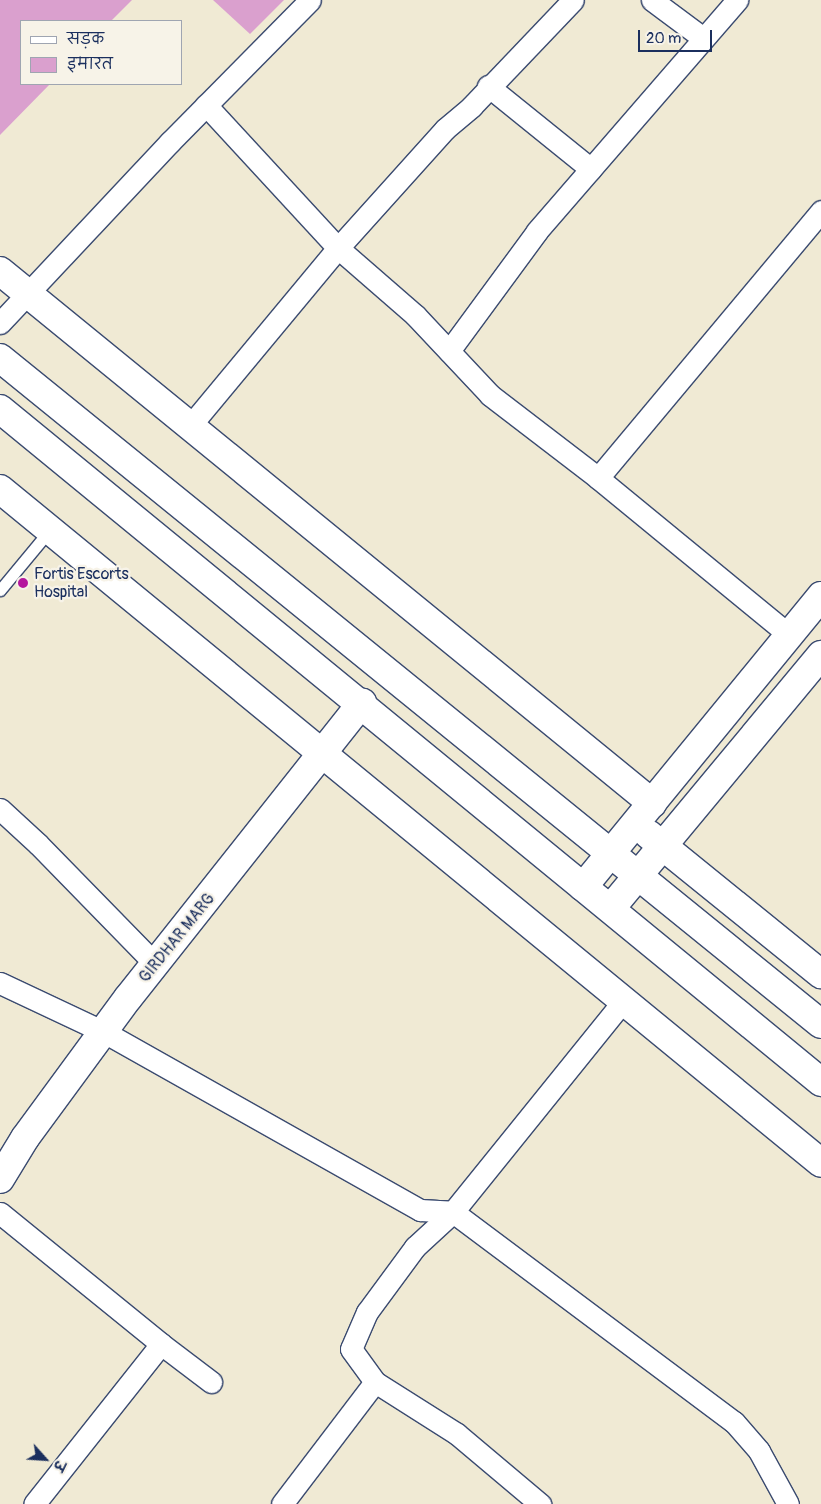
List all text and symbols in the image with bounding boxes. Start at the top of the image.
legend [20,20,182,85]
scale bar [641,20,715,52]
text: 20 m [646,29,681,48]
text: सड़क [67,30,104,49]
text: इमारत [67,55,113,74]
place label: Fortis Escorts Hospital [34,564,129,602]
marker: Fortis Escorts Hospital [16,576,30,590]
street label: GIRDHAR MARG [135,889,219,987]
north arrow [20,1434,70,1484]
text: उ [49,1458,69,1474]

